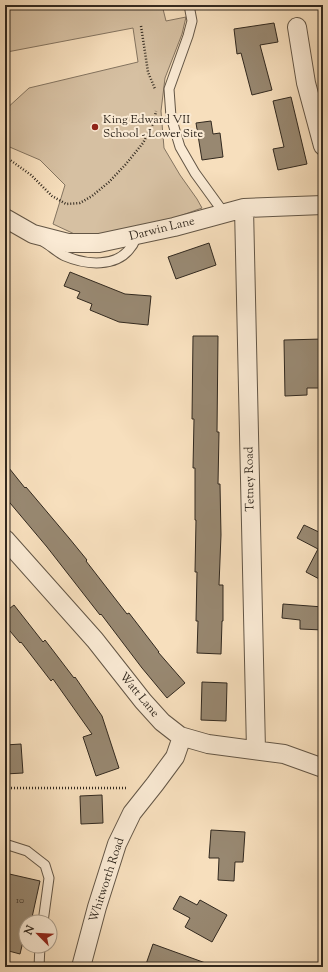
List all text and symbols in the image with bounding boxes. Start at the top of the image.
place label: King Edward VII School - Lower Site [103,111,203,143]
marker: King Edward VII School - Lower Site [90,122,100,132]
street label: Darwin Lane [127,212,197,246]
street label: Tetney Road [240,446,260,512]
street label: Watt Lane [115,668,164,722]
street label: Whitworth Road [85,835,129,925]
house number: 10 [16,893,24,908]
north arrow [18,914,58,954]
text: N [20,923,39,939]

